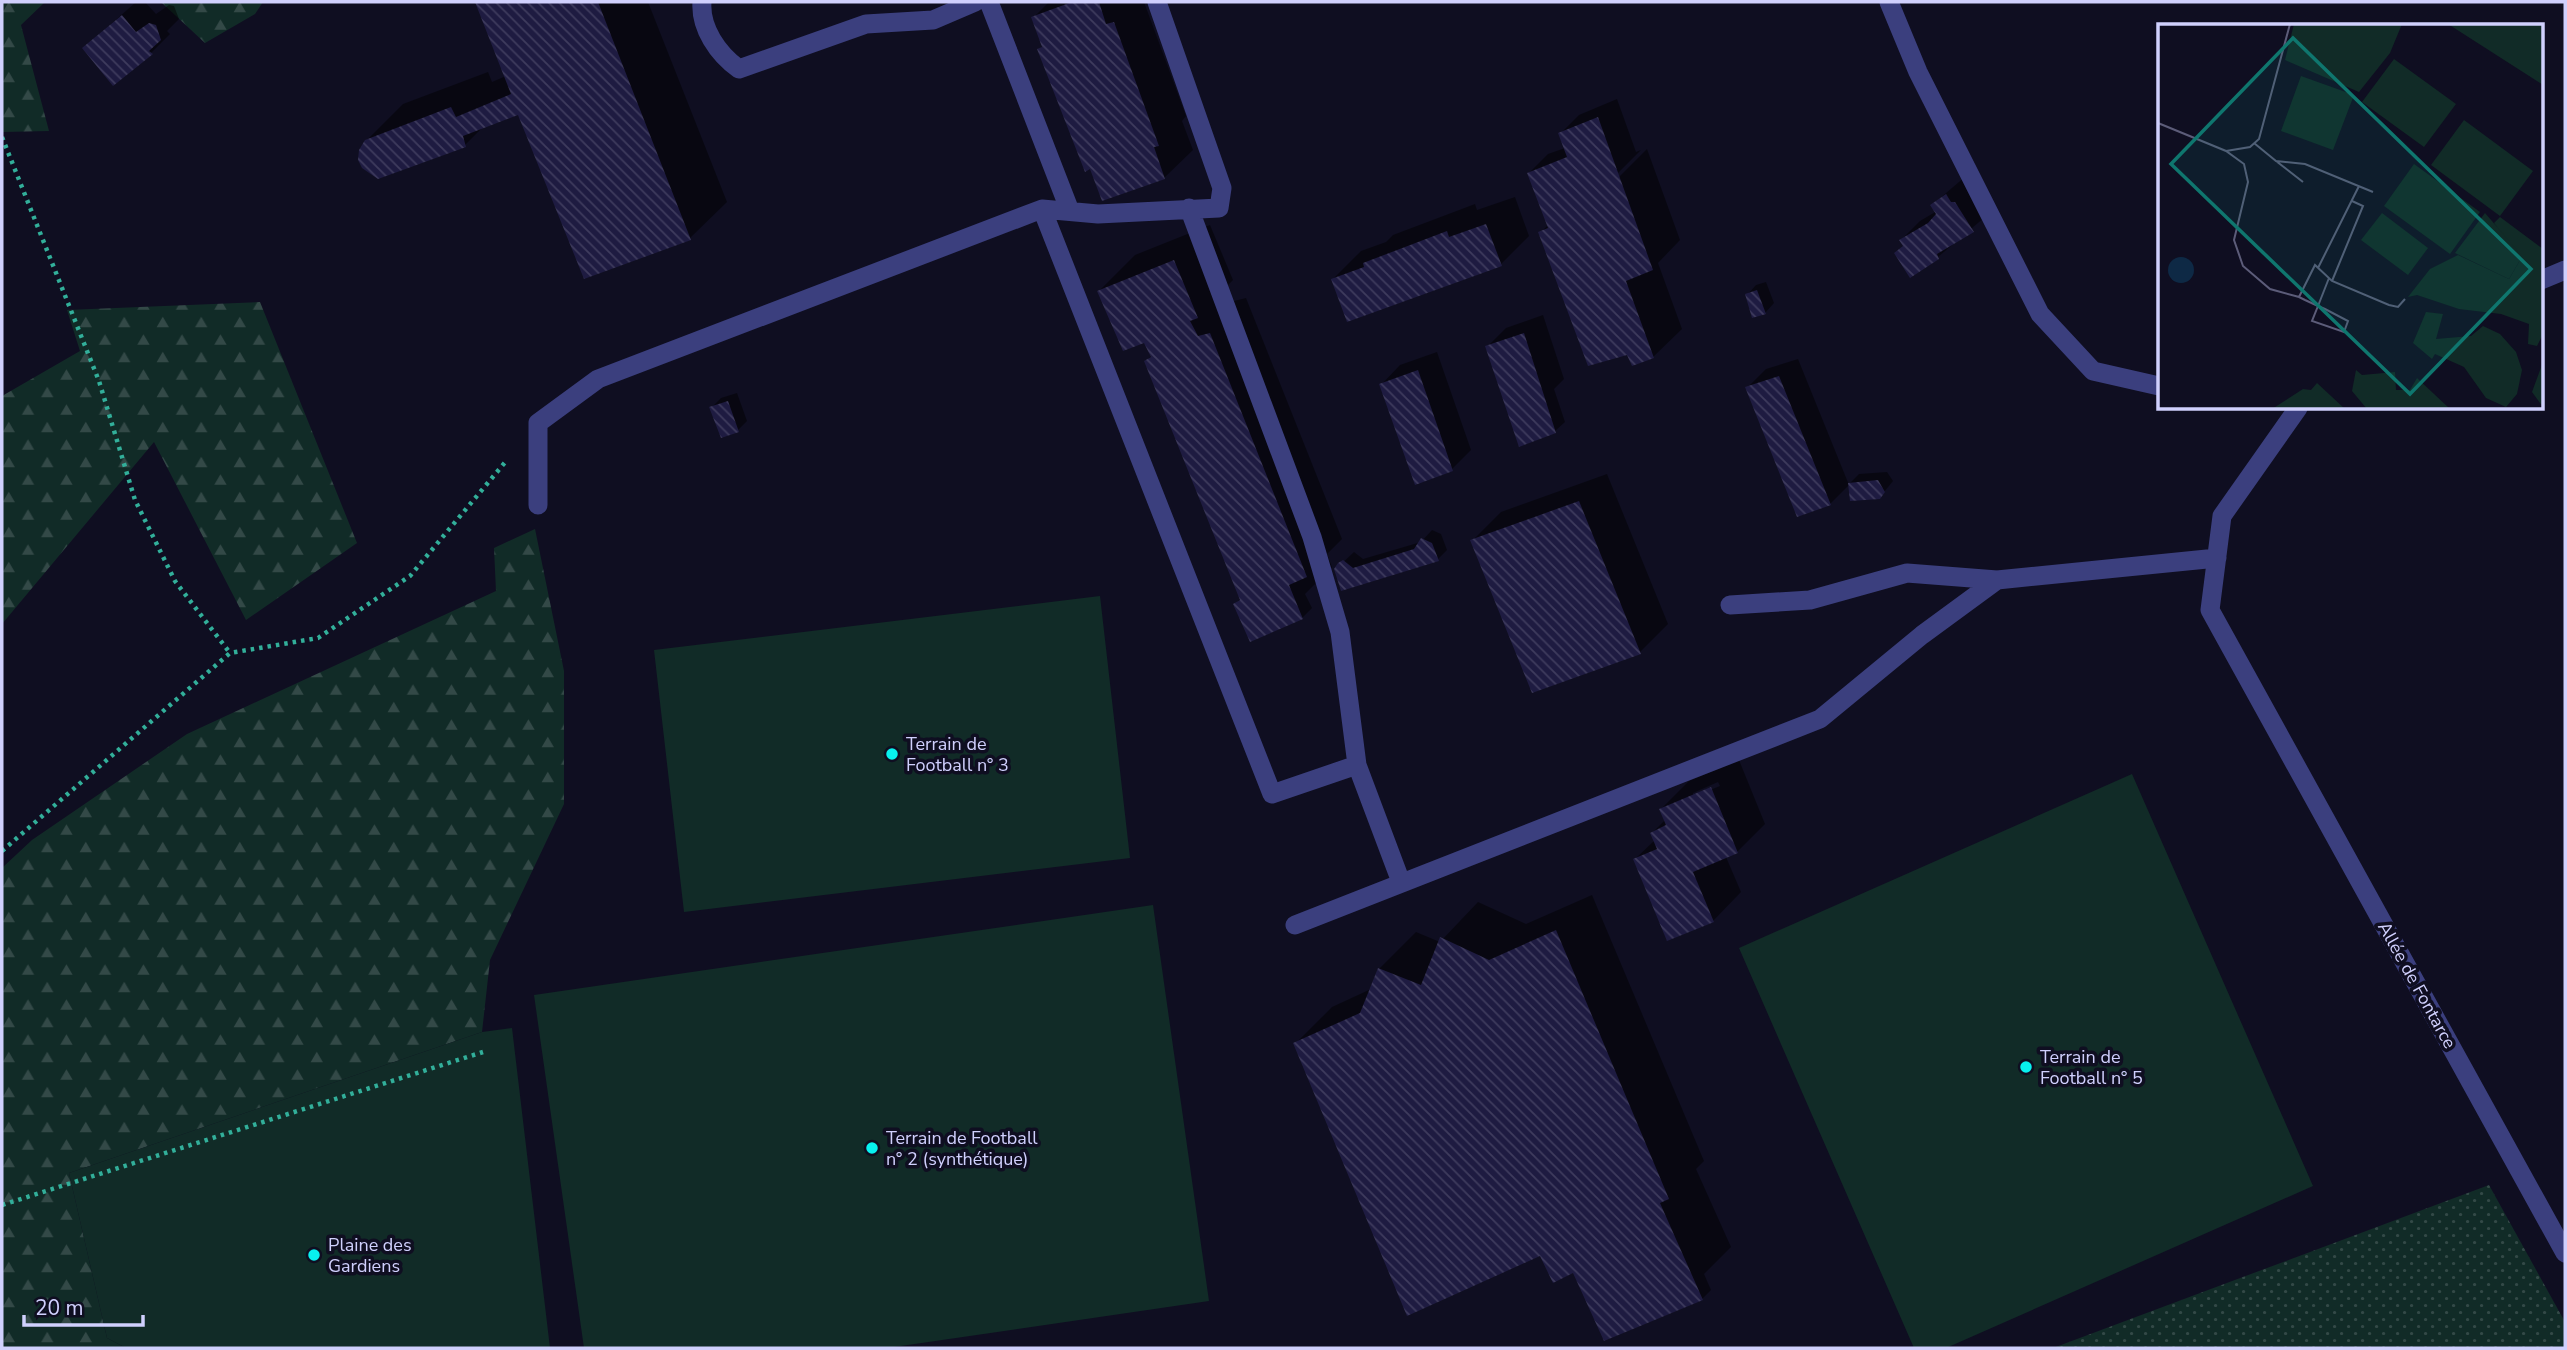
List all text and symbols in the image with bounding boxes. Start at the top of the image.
inset map [2158,24,2542,410]
place label: Terrain de Football n° 3 [906,732,1009,777]
marker: Terrain de Football n° 3 [884,746,900,762]
street label: Allée de Fontarce [2372,917,2462,1053]
place label: Terrain de Football n° 5 [2040,1045,2143,1090]
marker: Terrain de Football n° 5 [2018,1059,2034,1075]
place label: Terrain de Football n° 2 (synthétique) [886,1126,1038,1171]
marker: Terrain de Football n° 2 (synthétique) [864,1140,880,1156]
place label: Plaine des Gardiens [328,1233,412,1278]
marker: Plaine des Gardiens [306,1247,322,1263]
scale bar [24,1284,144,1328]
text: 20 m [35,1294,84,1322]

